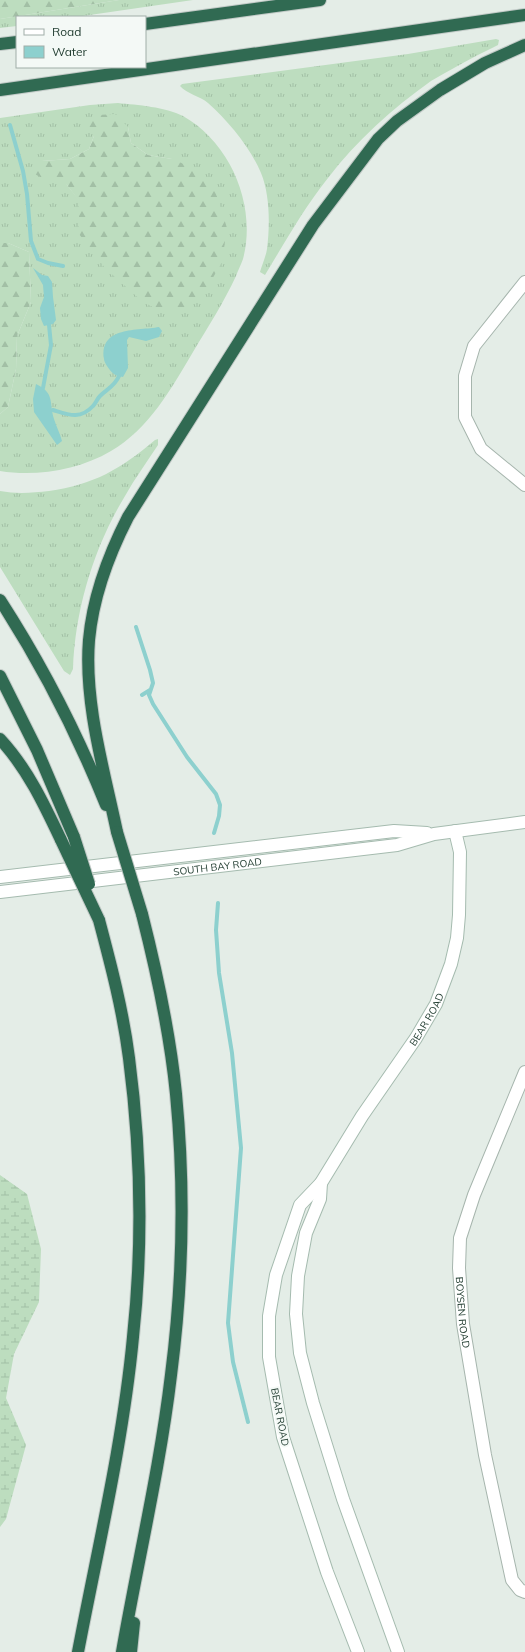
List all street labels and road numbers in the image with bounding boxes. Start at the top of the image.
street label: SOUTH BAY ROAD [172,855,262,878]
street label: BEAR ROAD [406,991,446,1048]
street label: BOYSEN ROAD [453,1276,473,1349]
street label: BEAR ROAD [268,1387,292,1447]

